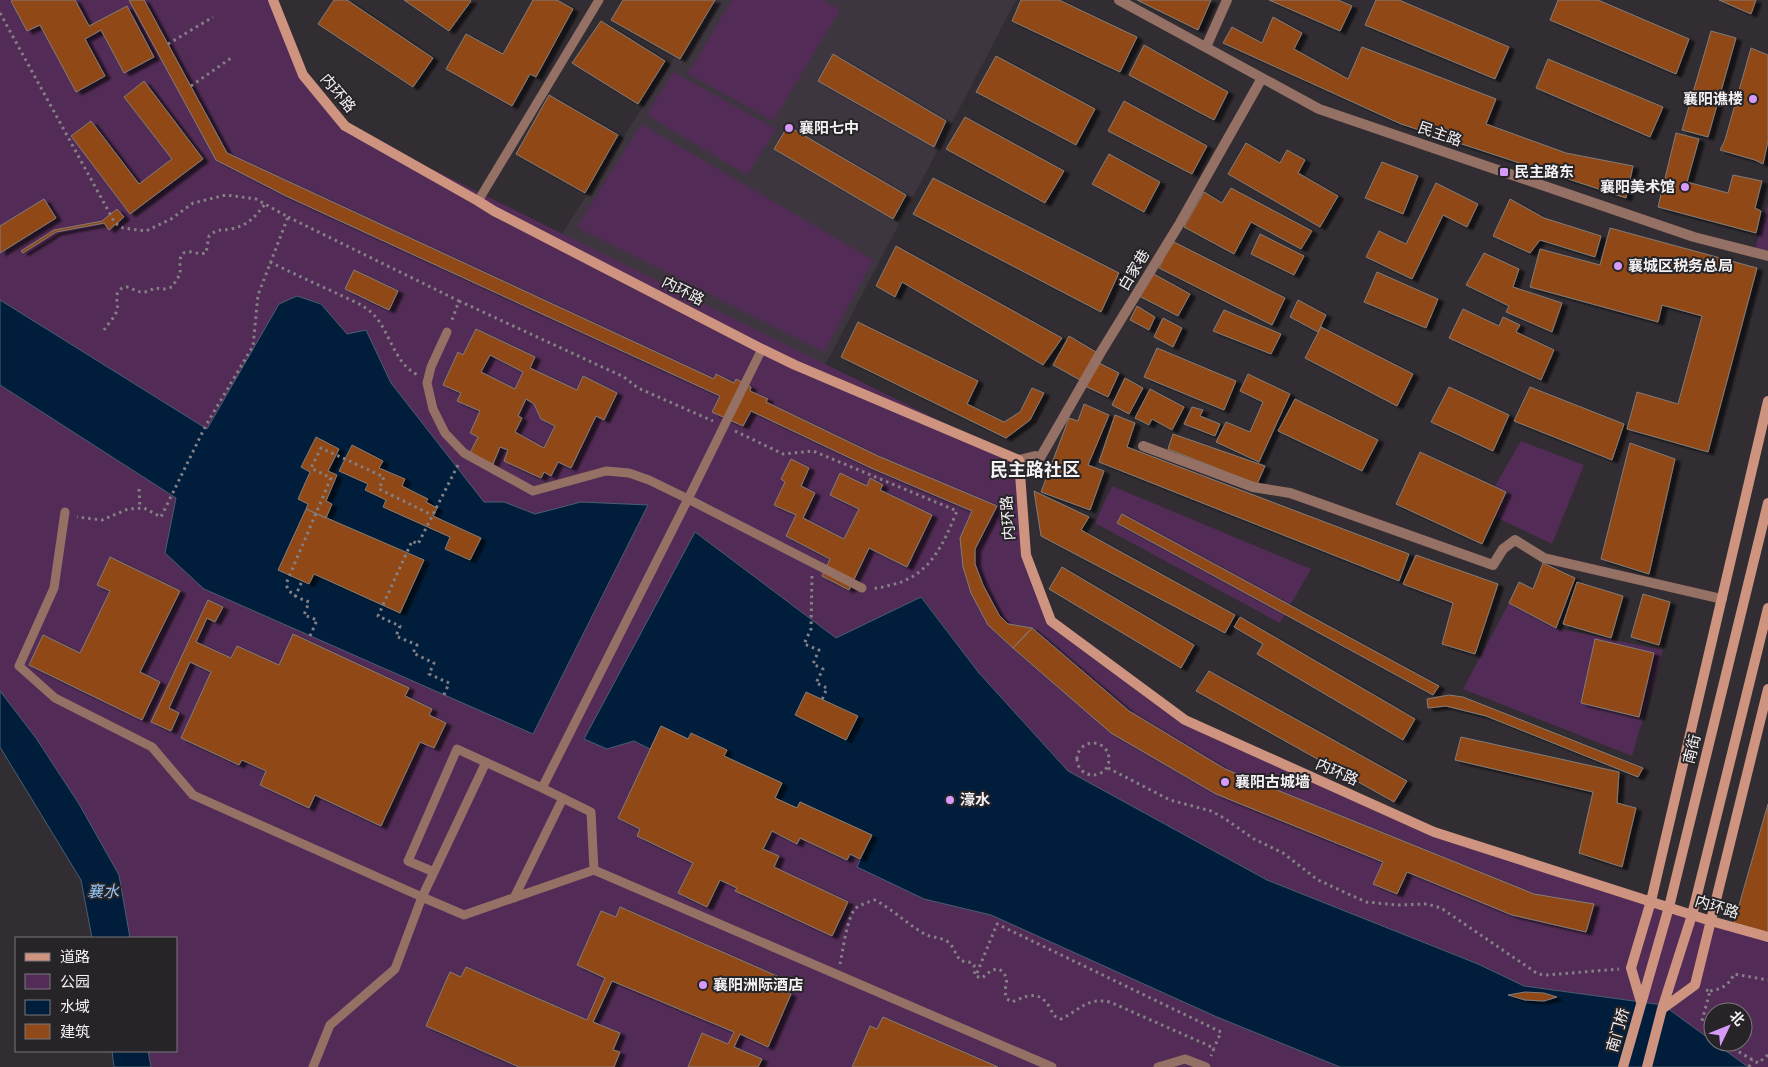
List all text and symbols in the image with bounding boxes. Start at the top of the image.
street label: 内环路 [317,70,359,116]
place label: 襄阳谯楼 [1683,90,1743,108]
marker: 襄阳谯楼 [1747,93,1759,105]
street label: 民主路 [1416,118,1464,150]
place label: 襄阳七中 [799,119,859,137]
marker: 襄阳七中 [783,122,795,134]
place label: 民主路东 [1514,163,1574,181]
marker: 民主路东 [1498,166,1510,178]
place label: 襄阳美术馆 [1600,178,1675,196]
marker: 襄阳美术馆 [1679,181,1691,193]
street label: 白家巷 [1115,246,1153,294]
place label: 襄城区税务总局 [1628,257,1733,275]
marker: 襄城区税务总局 [1612,260,1624,272]
street label: 内环路 [659,273,707,309]
district label: 民主路社区 [990,459,1080,481]
street label: 内环路 [997,495,1019,541]
street label: 南街 [1680,732,1704,766]
street label: 内环路 [1313,755,1361,789]
place label: 襄阳古城墙 [1235,773,1310,791]
marker: 襄阳古城墙 [1219,776,1231,788]
place label: 濠水 [960,791,990,809]
marker: 濠水 [944,794,956,806]
water label: 襄水 [87,882,120,901]
street label: 内环路 [1693,892,1741,922]
legend [15,937,178,1052]
text: 道路 [60,948,90,966]
text: 公园 [60,973,90,991]
place label: 襄阳洲际酒店 [713,976,803,994]
marker: 襄阳洲际酒店 [697,979,709,991]
text: 水域 [60,998,90,1016]
north arrow [1703,1002,1753,1052]
street label: 南门桥 [1603,1006,1633,1054]
text: 北 [1726,1008,1748,1029]
text: 建筑 [60,1023,90,1041]

